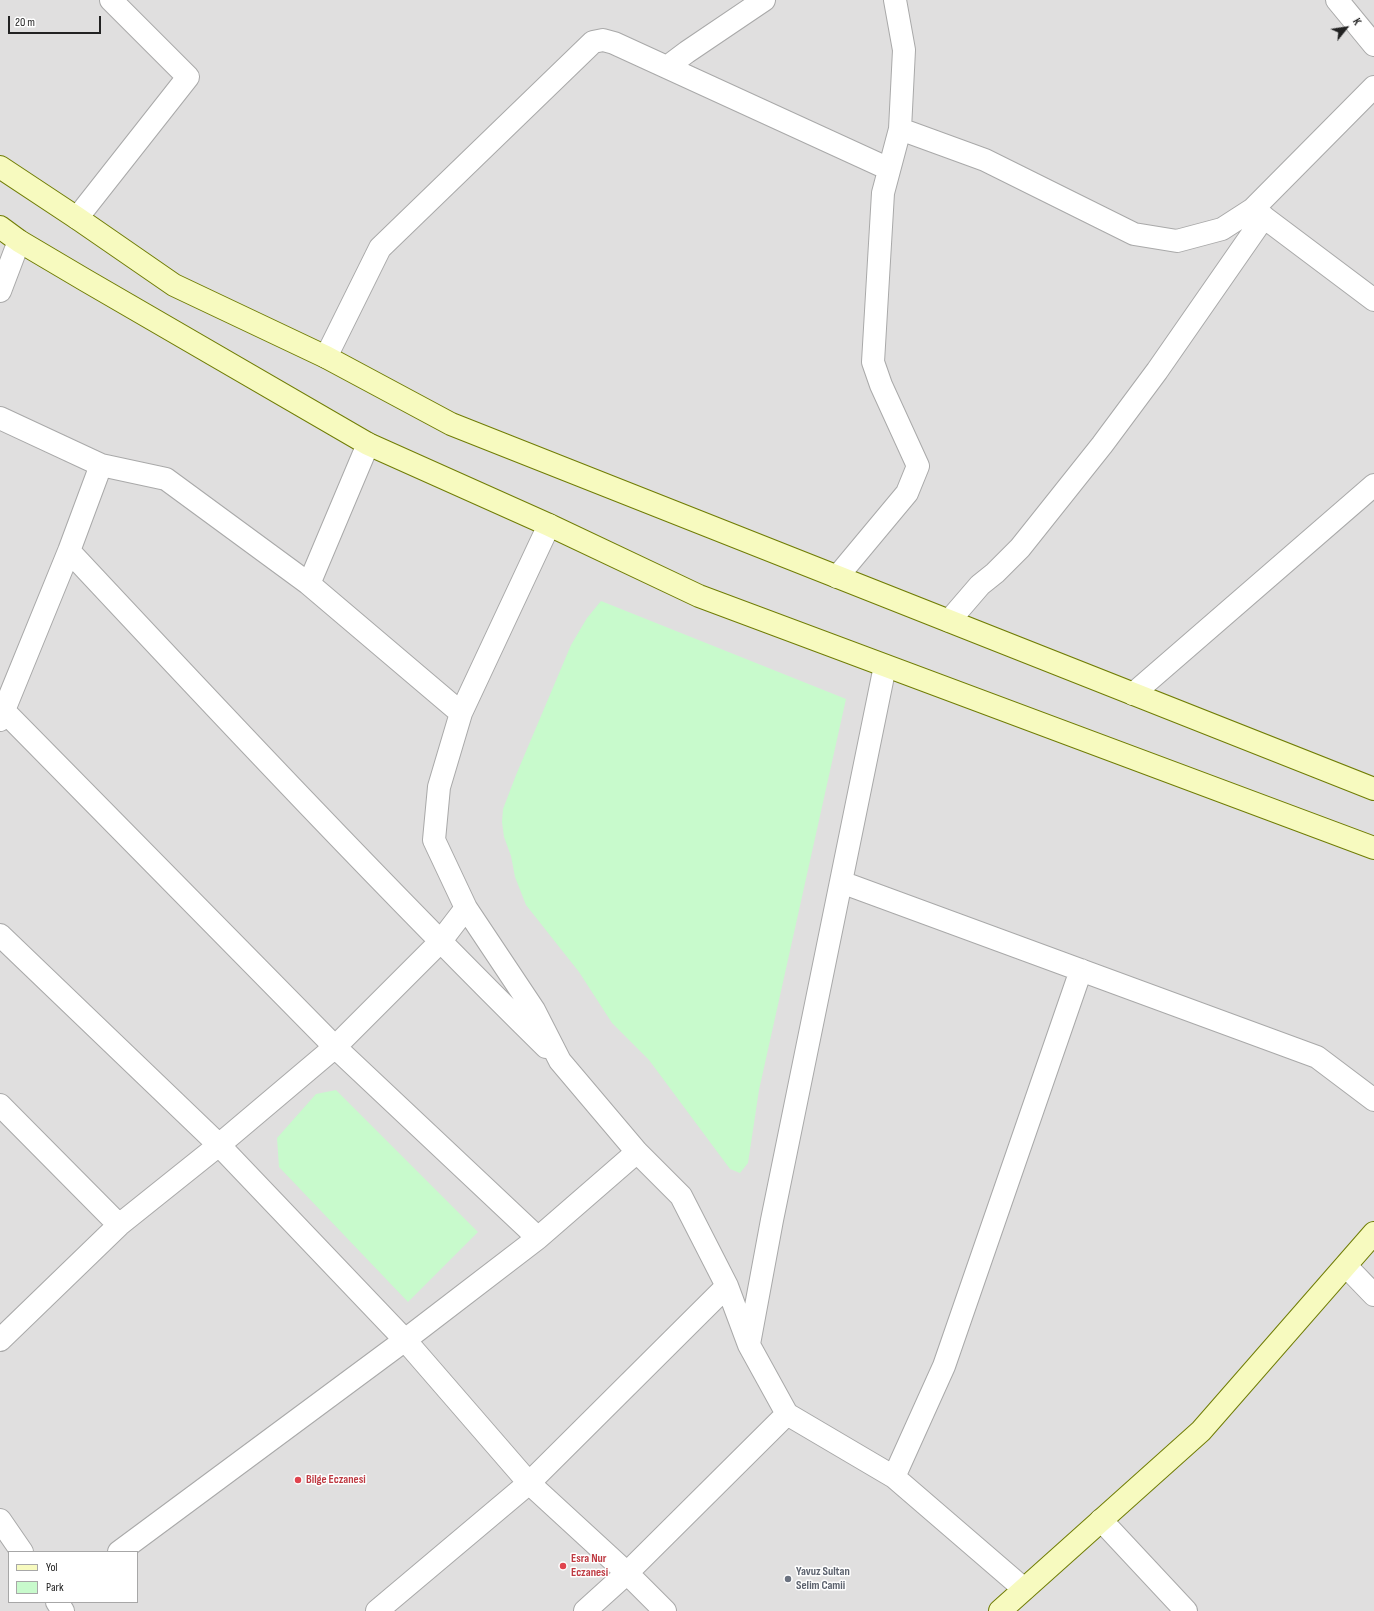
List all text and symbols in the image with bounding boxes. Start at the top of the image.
scale bar [10,8,103,34]
north arrow [1326,8,1366,48]
text: 20 m [15,15,35,30]
text: K [1350,16,1364,27]
place label: Bilge Eczanesi [306,1473,366,1487]
marker: Bilge Eczanesi [293,1475,303,1485]
legend [8,1551,138,1603]
place label: Esra Nur Eczanesi [571,1552,608,1580]
text: Yol [46,1560,58,1575]
marker: Esra Nur Eczanesi [558,1561,568,1571]
place label: Yavuz Sultan Selim Camii [796,1565,850,1593]
marker: Yavuz Sultan Selim Camii [783,1574,793,1584]
text: Park [46,1580,64,1595]

